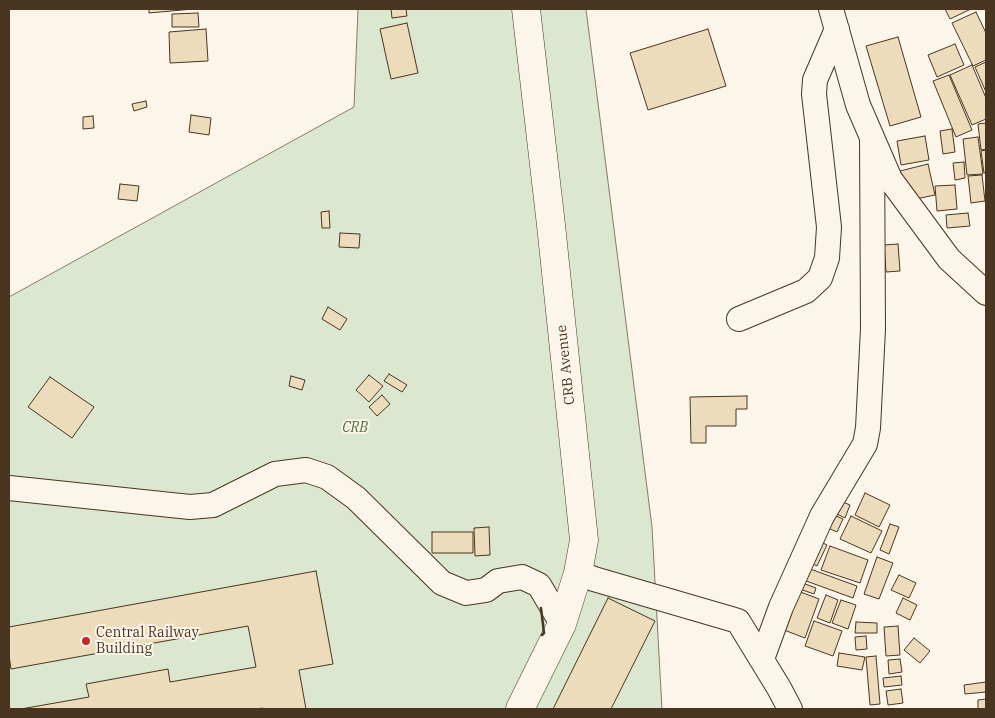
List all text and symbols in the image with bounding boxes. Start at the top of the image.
street label: CRB Avenue [553,324,579,406]
park label: CRB [342,420,368,436]
place label: Central Railway Building [96,625,199,658]
marker: Central Railway Building [80,635,92,647]

